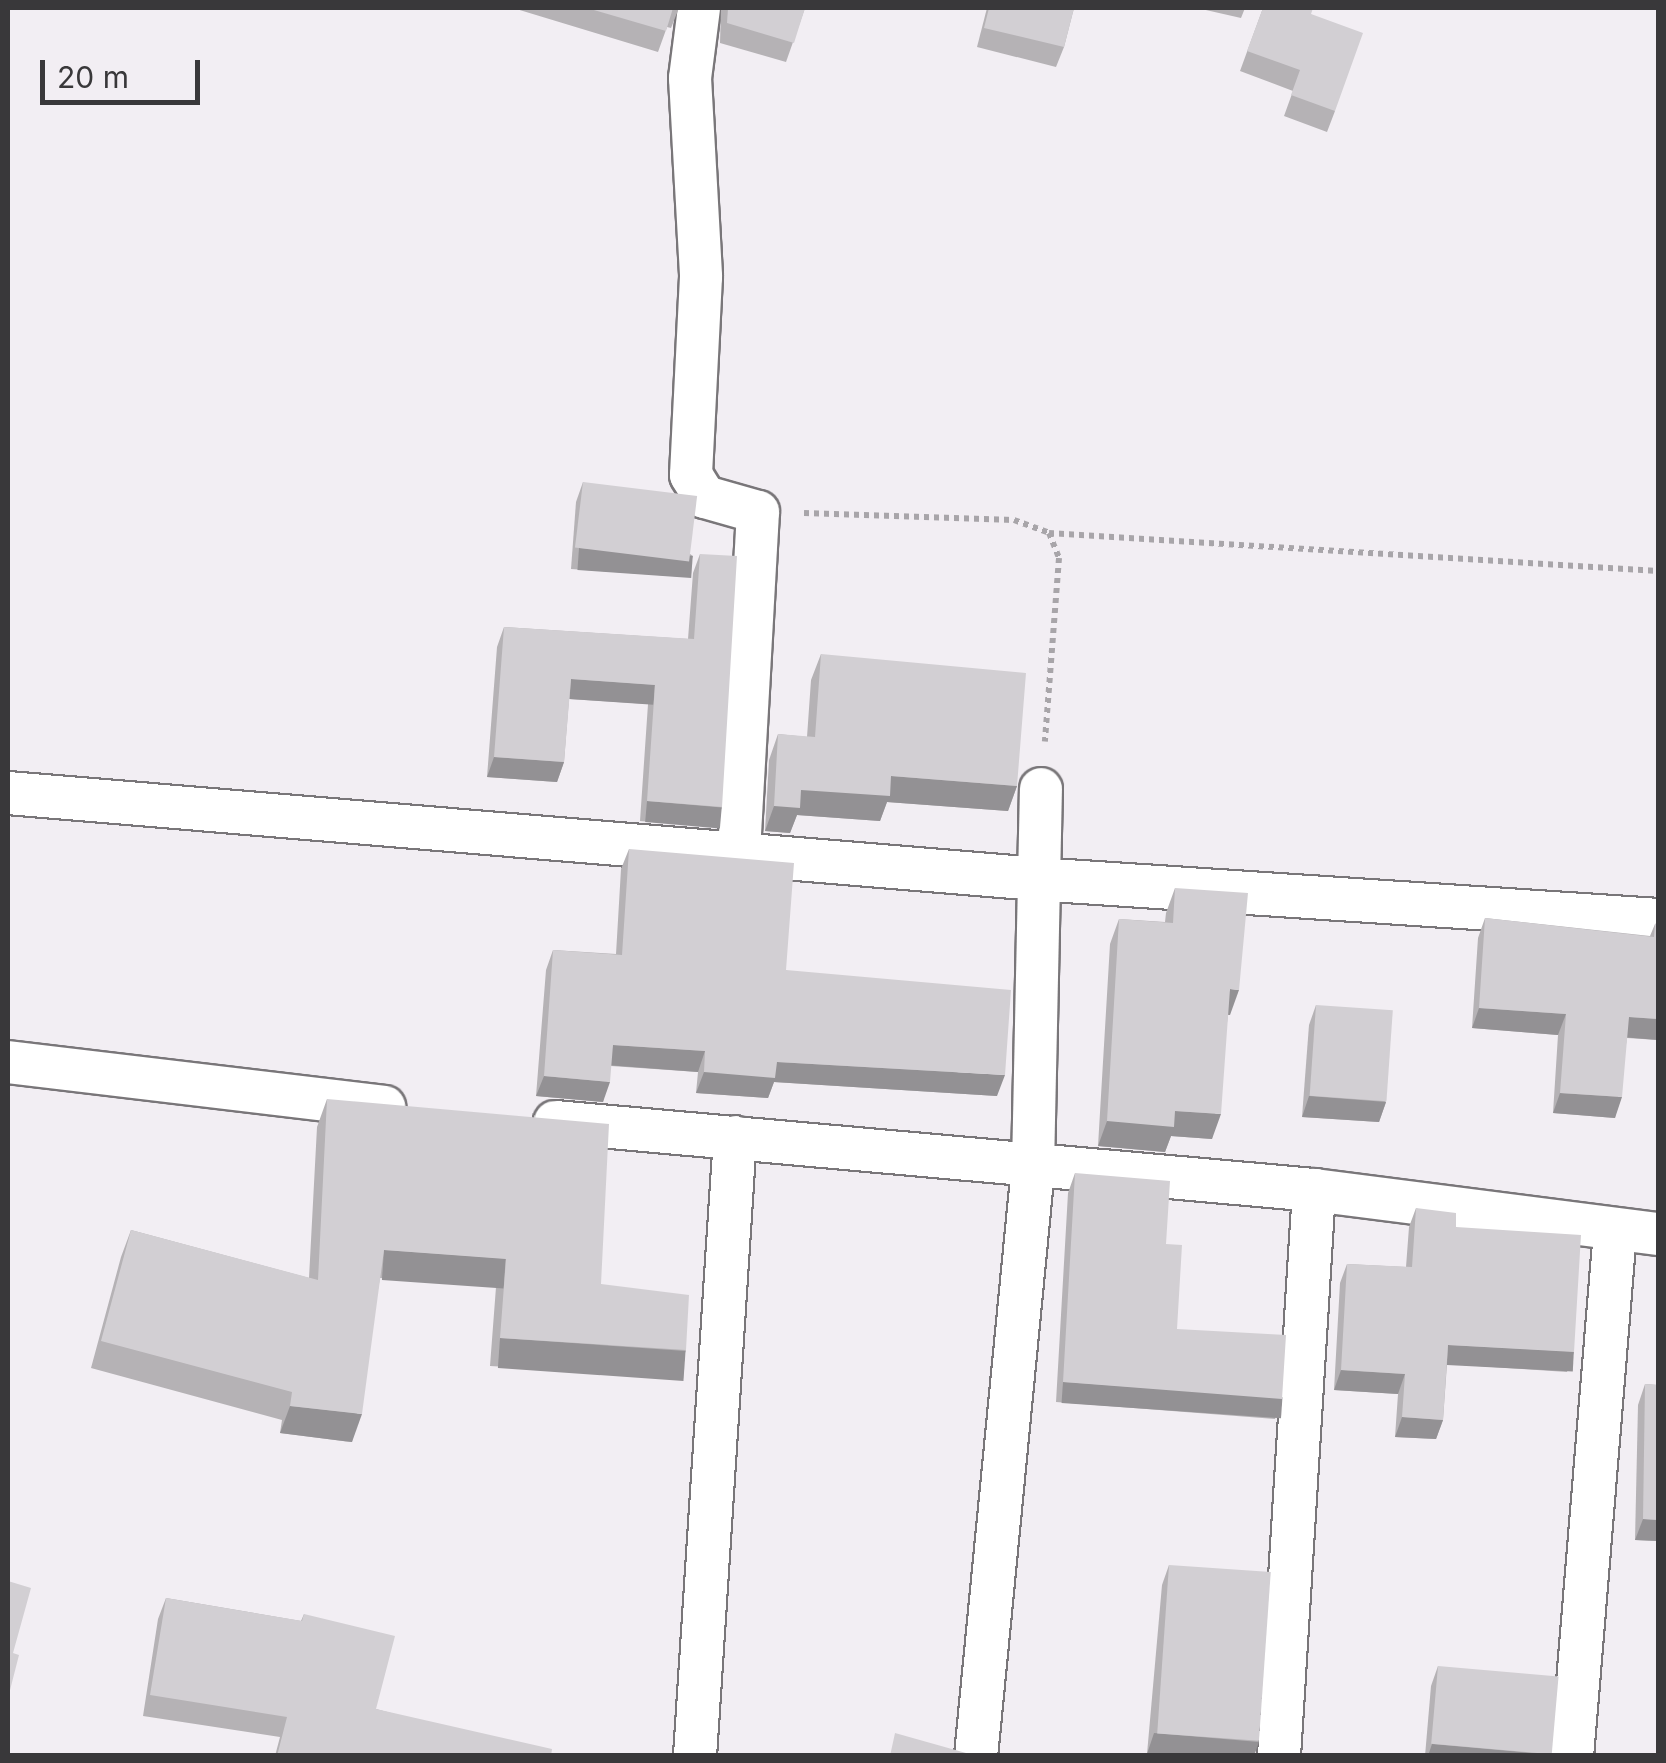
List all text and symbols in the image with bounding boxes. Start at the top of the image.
scale bar [45,40,205,102]
text: 20 m [57,59,129,95]

